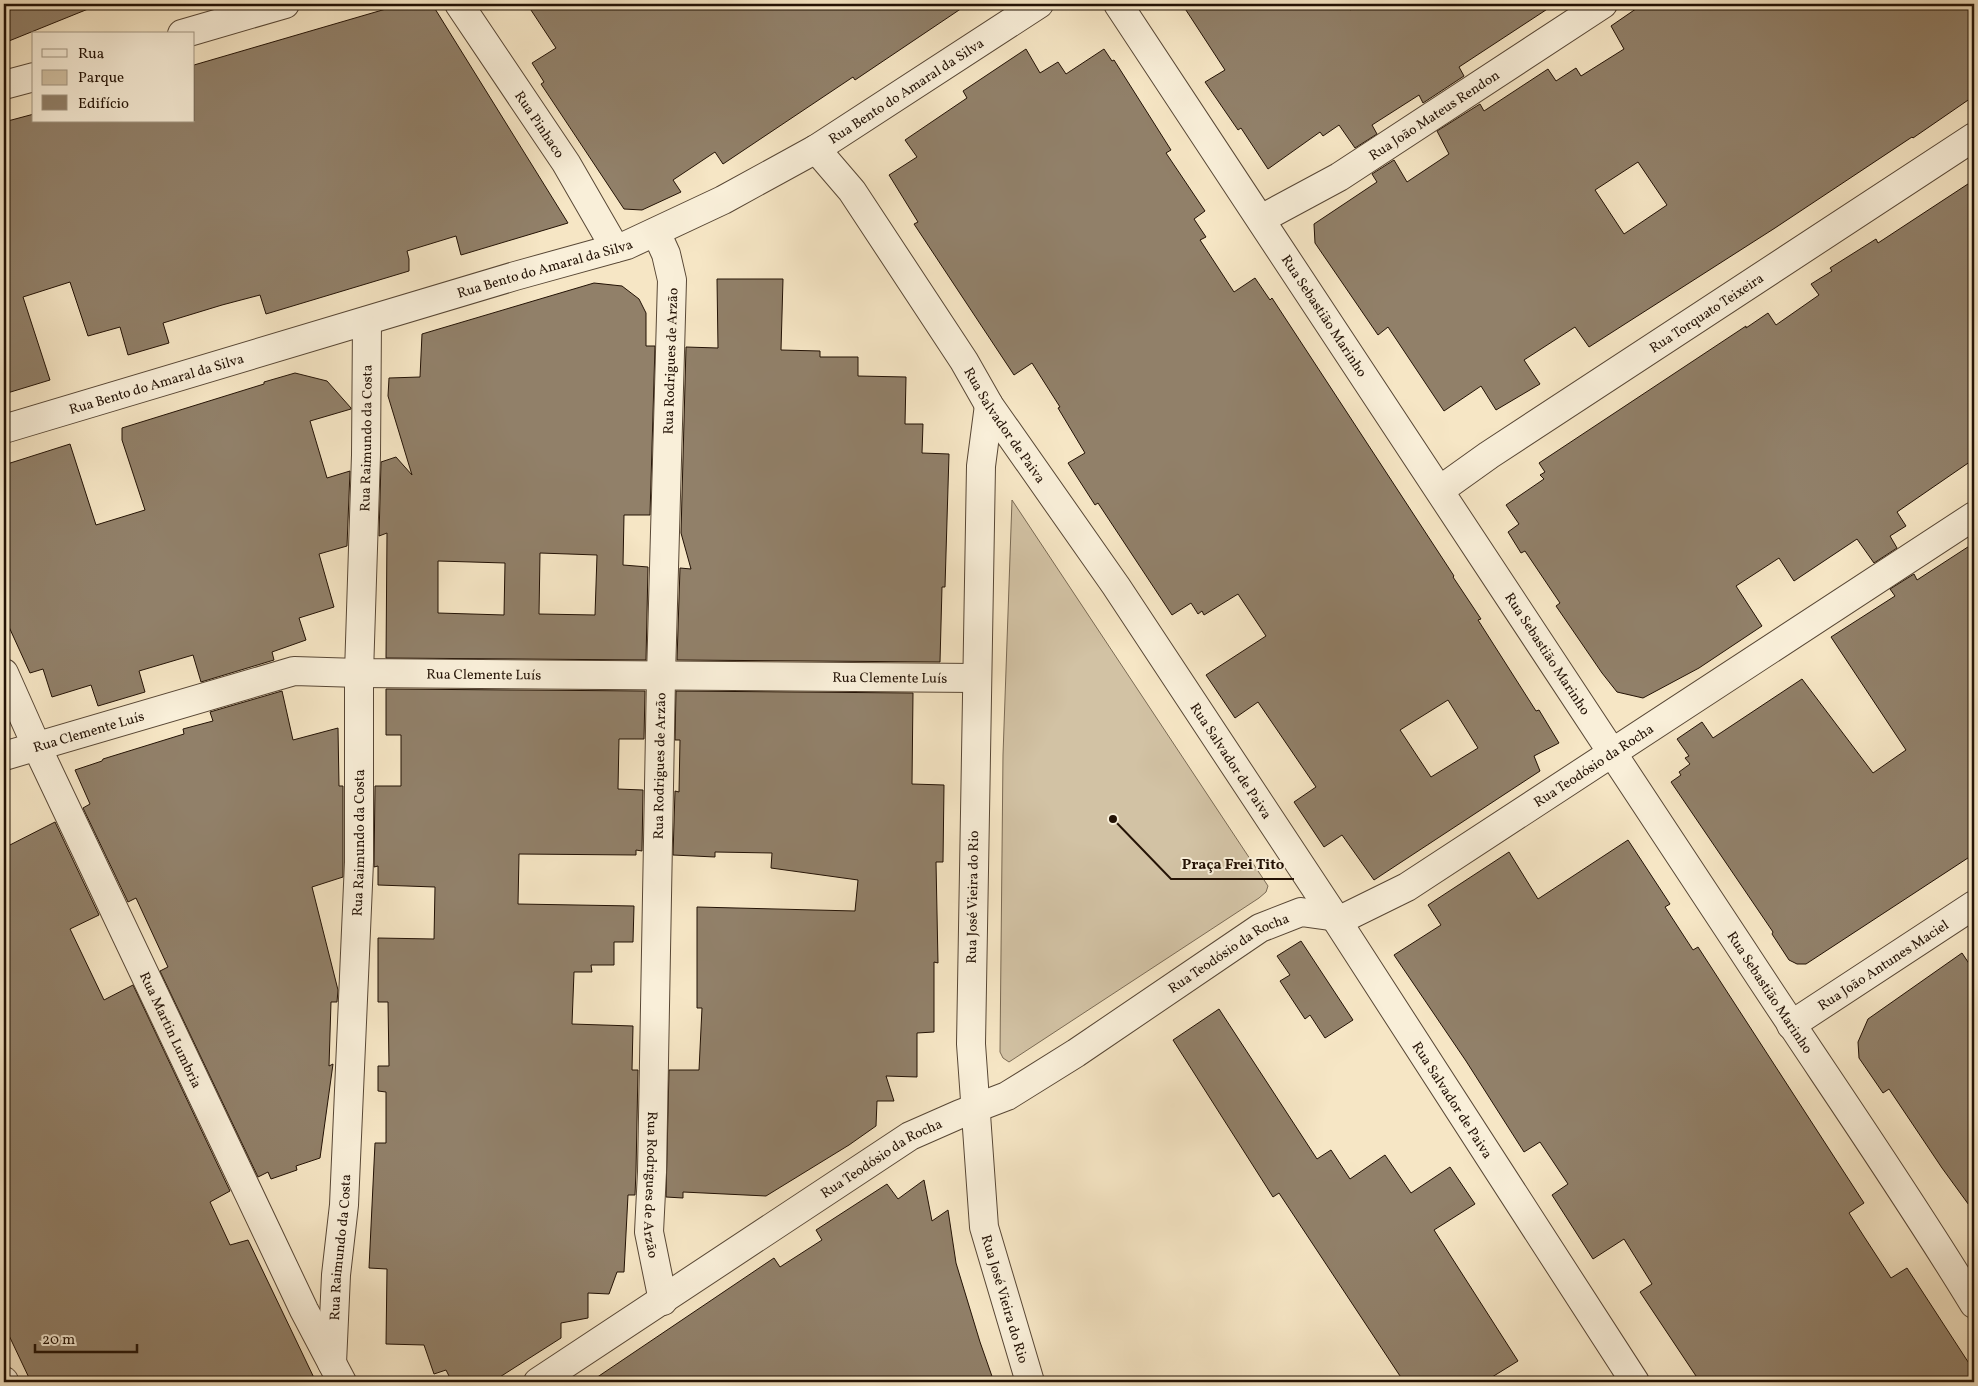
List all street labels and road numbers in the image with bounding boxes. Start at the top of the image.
street label: Rua Bento do Amaral da Silva [825,34,988,149]
street label: Rua João Mateus Rendon [1366,66,1504,166]
street label: Rua Pinhaco [509,88,568,162]
street label: Rua Bento do Amaral da Silva [455,236,636,304]
street label: Rua Sebastião Marinho [1276,252,1371,381]
street label: Rua Torquato Teixeira [1646,269,1768,358]
street label: Rua Rodrigues de Arzão [659,287,684,435]
street label: Rua Bento do Amaral da Silva [67,350,246,420]
street label: Rua Raimundo da Costa [356,364,378,512]
street label: Rua Salvador de Paiva [959,364,1049,488]
street label: Rua Sebastião Marinho [1499,589,1594,719]
street label: Rua Clemente Luís [426,666,541,685]
street label: Rua Clemente Luís [832,669,947,689]
street label: Rua Rodrigues de Arzão [650,692,671,840]
street label: Rua Salvador de Paiva [1185,700,1276,823]
street label: Rua Clemente Luís [31,707,147,758]
street label: Rua Teodósio da Rocha [1530,720,1658,813]
street label: Rua Raimundo da Costa [349,769,370,917]
street label: Rua José Vieira do Rio [963,830,984,964]
street label: Rua Teodósio da Rocha [1165,910,1292,999]
street label: Rua João Antunes Maciel [1815,916,1953,1016]
street label: Rua Sebastião Marinho [1722,928,1816,1058]
street label: Rua Martin Lumbria [134,969,205,1092]
street label: Rua Salvador de Paiva [1407,1039,1496,1163]
street label: Rua Rodrigues de Arzão [638,1111,662,1260]
street label: Rua Teodósio da Rocha [817,1115,945,1204]
street label: Rua Raimundo da Costa [326,1174,356,1321]
street label: Rua José Vieira do Rio [976,1233,1032,1366]

